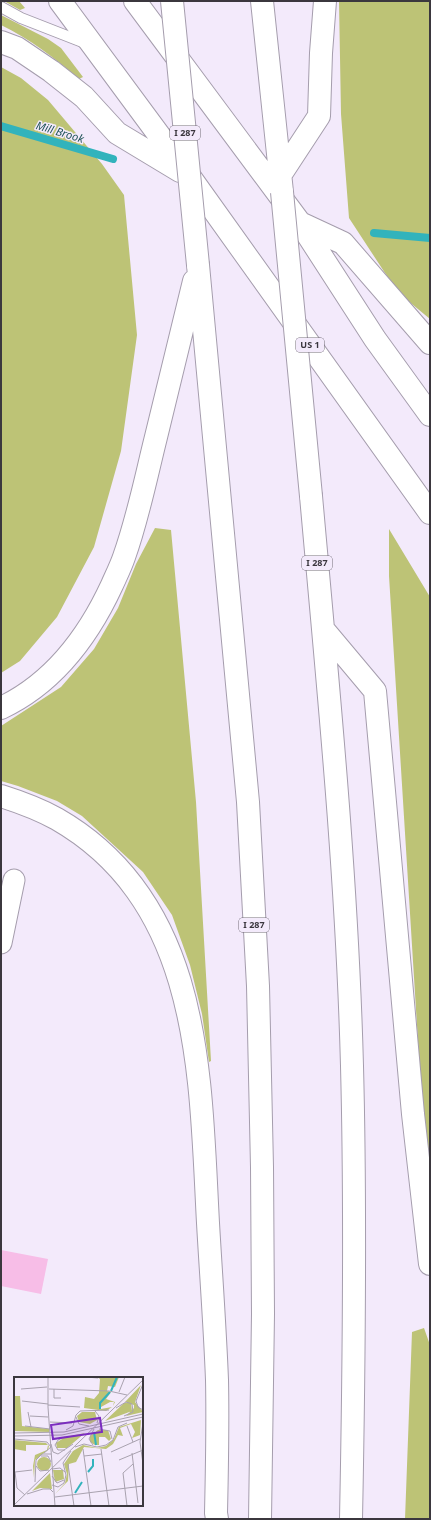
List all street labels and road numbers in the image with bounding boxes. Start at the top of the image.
road number: I 287 [170,126,200,140]
road number: US 1 [296,338,324,352]
road number: I 287 [302,556,332,570]
road number: I 287 [239,918,269,932]

